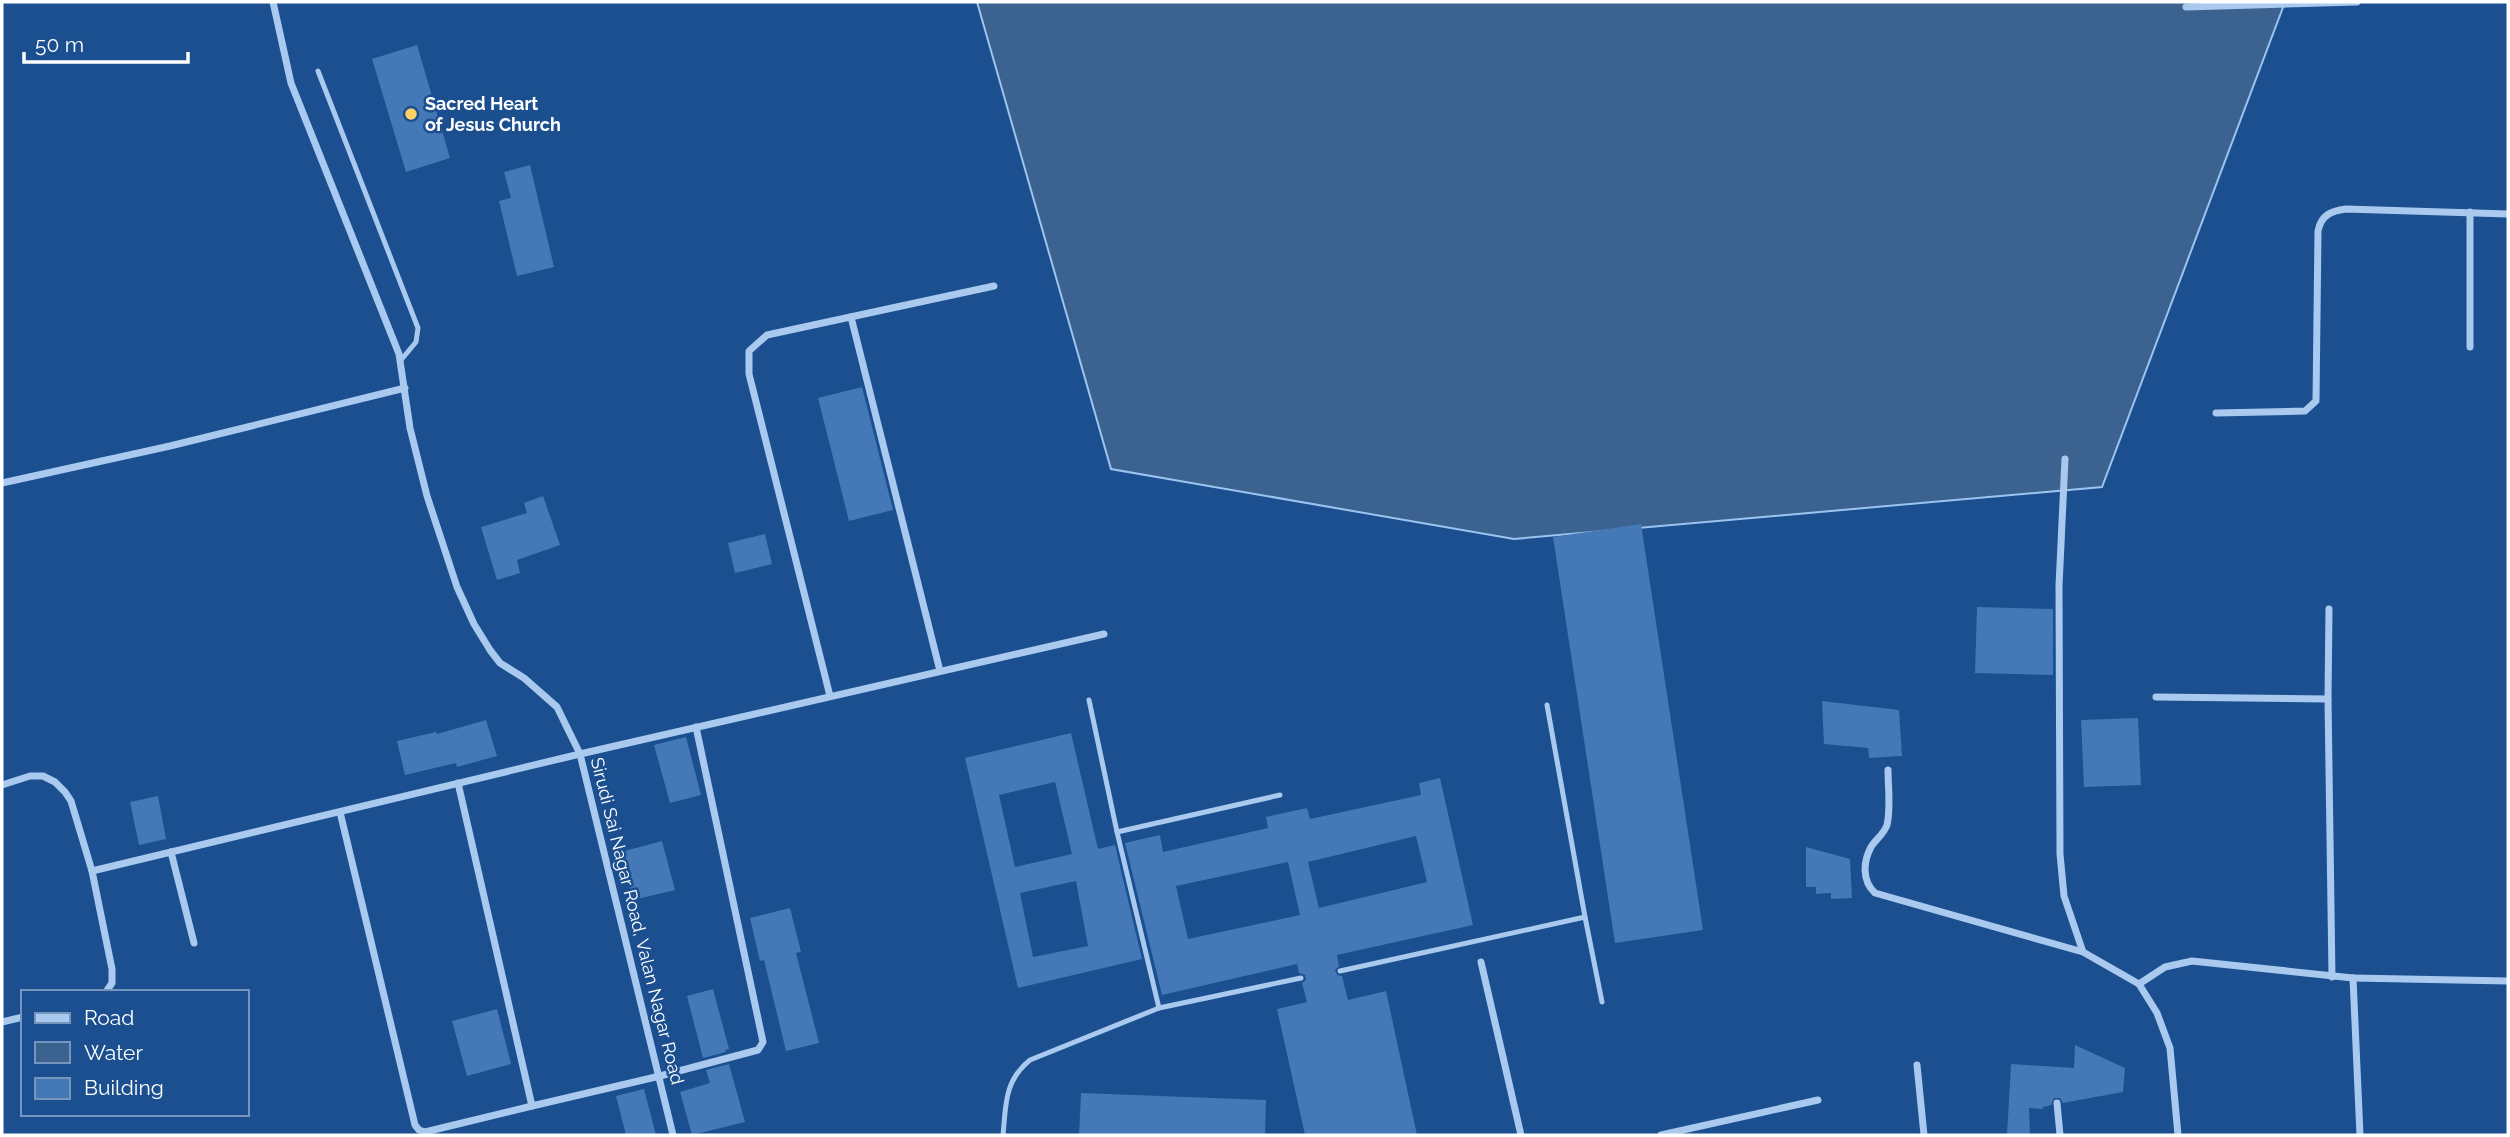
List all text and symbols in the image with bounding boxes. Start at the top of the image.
scale bar [24,21,189,65]
text: 50 m [35,32,84,57]
place label: Sacred Heart of Jesus Church [425,93,561,135]
marker: Sacred Heart of Jesus Church [403,106,419,122]
street label: Sirudi Sai Nagar Road, Valan Nagar Road [587,755,688,1087]
legend [21,990,248,1116]
text: Road [84,1005,134,1030]
text: Water [84,1040,143,1065]
text: Building [84,1075,164,1100]

